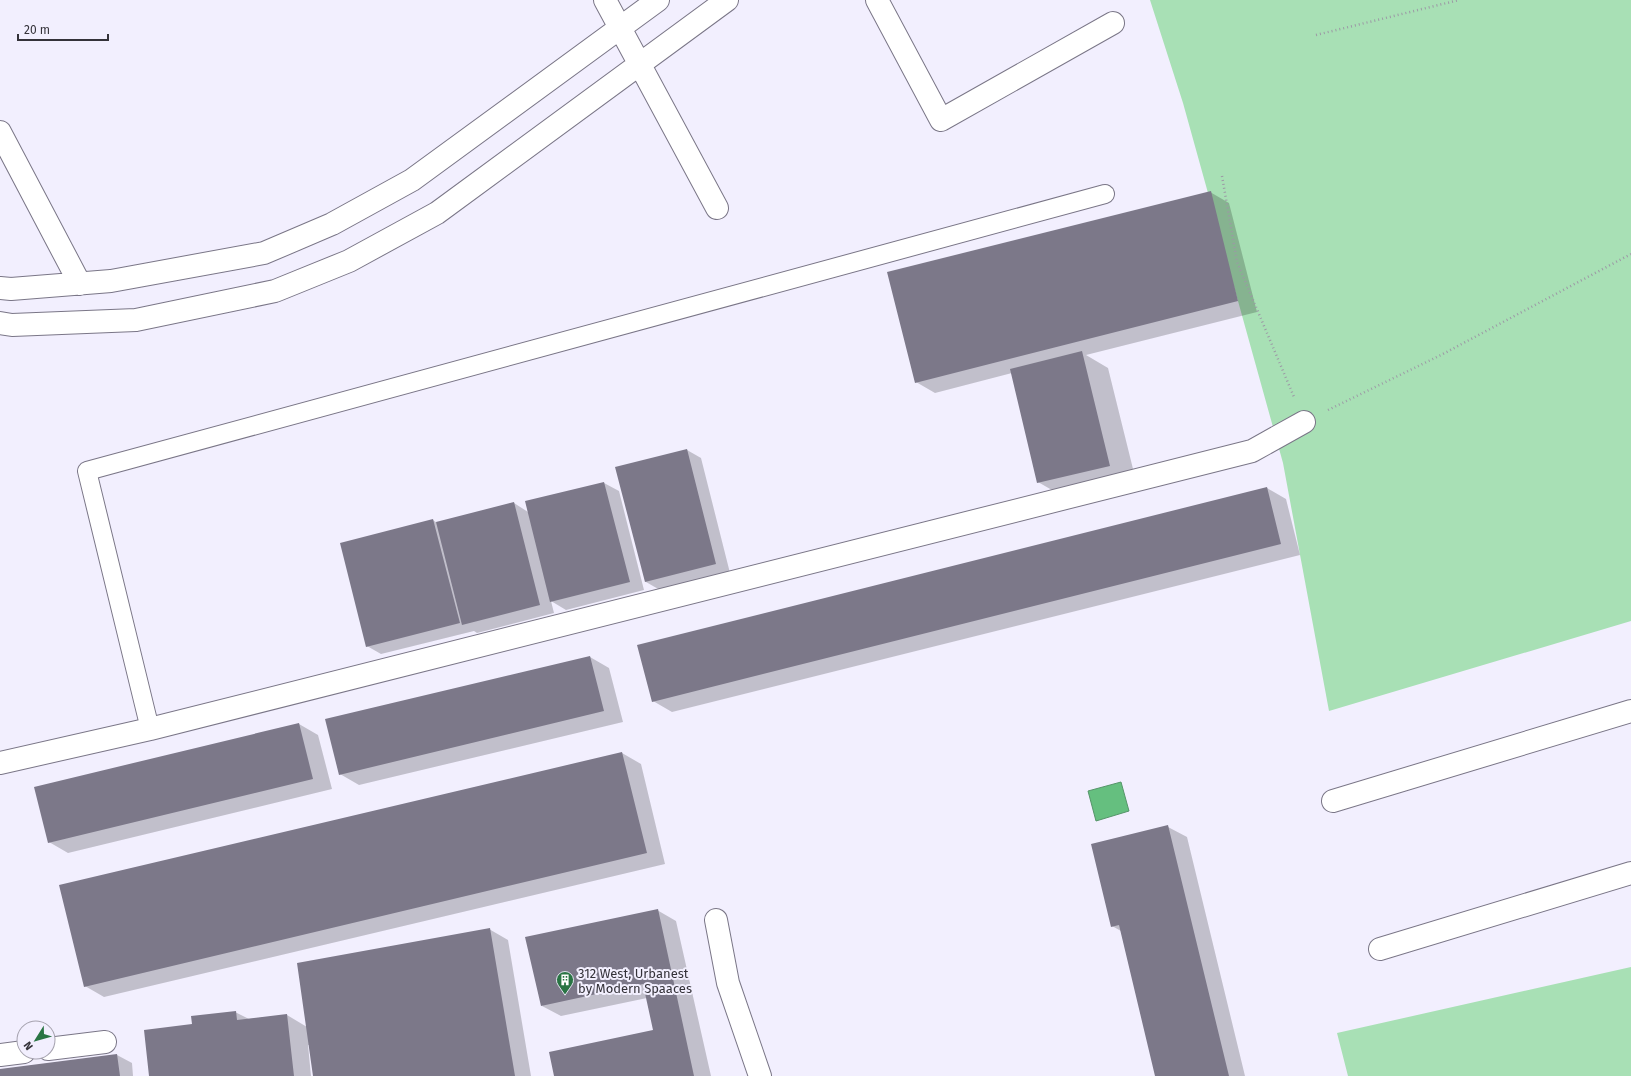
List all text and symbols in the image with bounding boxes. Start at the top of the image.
scale bar [18,16,108,42]
text: 20 m [24,23,50,37]
place label: 312 West, Urbanest by Modern Spaaces [578,966,692,996]
building icon: 312 West, Urbanest by Modern Spaaces [555,970,575,995]
north arrow [16,1020,56,1060]
text: N [21,1039,36,1053]

